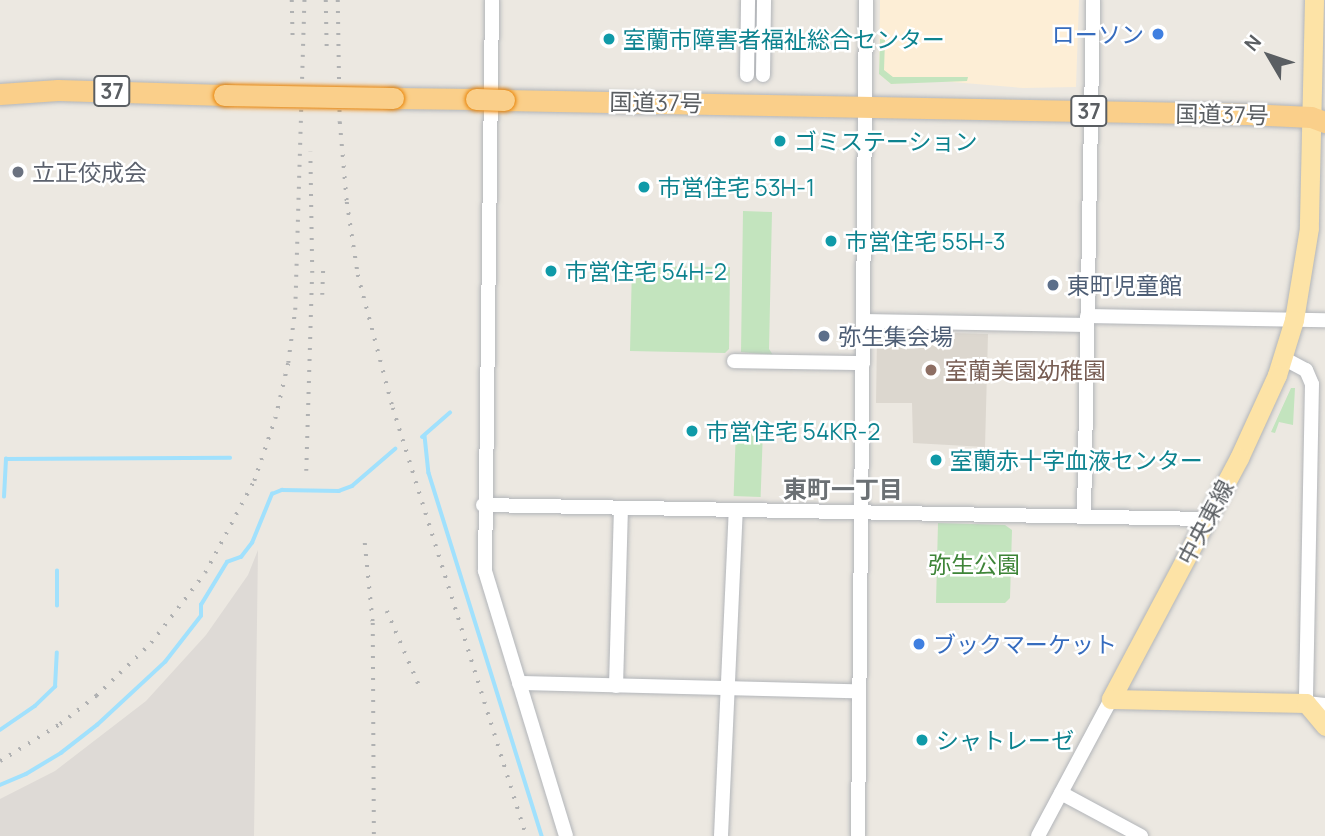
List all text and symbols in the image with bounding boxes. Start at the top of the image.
place label: ローソン [1052,20,1144,48]
north arrow [1234,21,1304,91]
place label: 室蘭市障害者福祉総合センター [623,25,945,53]
marker: ローソン [1150,26,1166,42]
text: N [1238,29,1267,56]
marker: 室蘭市障害者福祉総合センター [601,31,617,47]
road number: 37 [93,74,131,108]
street label: 国道37号 [609,87,703,117]
road number: 37 [1070,94,1108,128]
street label: 国道37号 [1175,99,1269,129]
place label: ゴミステーション [794,127,978,155]
marker: ゴミステーション [772,133,788,149]
place label: 立正佼成会 [32,158,147,186]
marker: 立正佼成会 [10,164,26,180]
place label: 市営住宅 53H-1 [658,173,815,201]
marker: 市営住宅 53H-1 [636,179,652,195]
place label: 市営住宅 55H-3 [845,227,1005,255]
marker: 市営住宅 55H-3 [823,233,839,249]
place label: 市営住宅 54H-2 [565,257,727,285]
marker: 市営住宅 54H-2 [543,263,559,279]
place label: 東町児童館 [1067,271,1182,299]
marker: 東町児童館 [1045,277,1061,293]
place label: 弥生集会場 [838,322,953,350]
marker: 弥生集会場 [816,328,832,344]
place label: 室蘭美園幼稚園 [945,356,1106,384]
marker: 室蘭美園幼稚園 [923,362,939,378]
place label: 市営住宅 54KR-2 [706,417,880,445]
marker: 市営住宅 54KR-2 [684,423,700,439]
place label: 室蘭赤十字血液センター [950,446,1203,474]
marker: 室蘭赤十字血液センター [928,452,944,468]
district label: 東町一丁目 [783,475,903,503]
street label: 中央東線 [1171,475,1239,569]
park label: 弥生公園 [928,550,1020,578]
place label: ブックマーケット [933,630,1117,658]
marker: ブックマーケット [911,636,927,652]
place label: シャトレーゼ [936,726,1074,754]
marker: シャトレーゼ [914,732,930,748]

